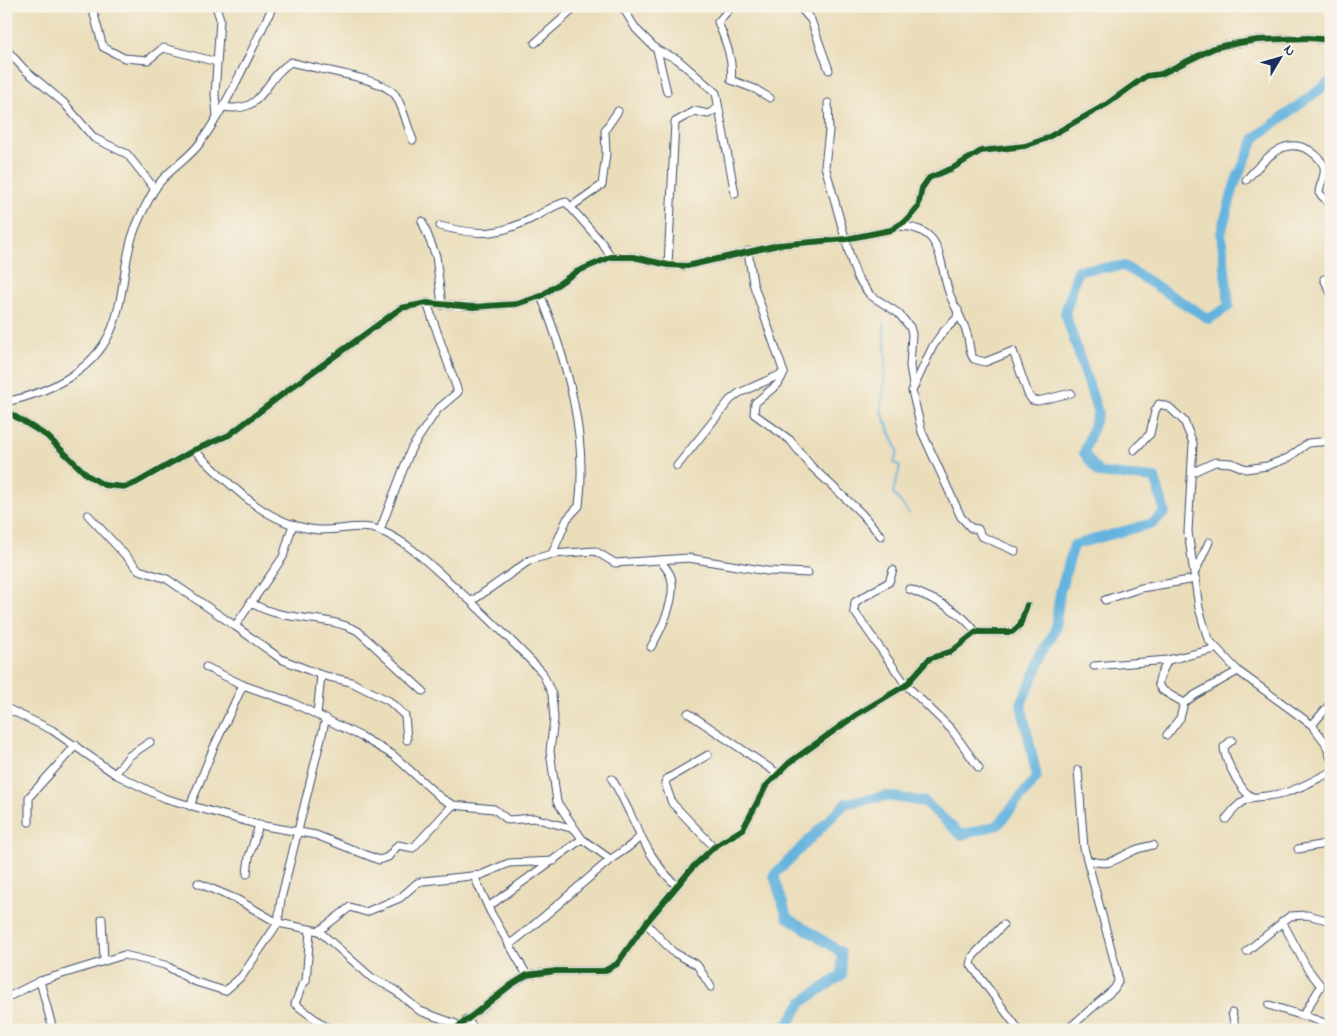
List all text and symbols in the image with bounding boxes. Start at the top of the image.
north arrow [1254,32,1304,82]
text: N [1278,41,1300,61]

